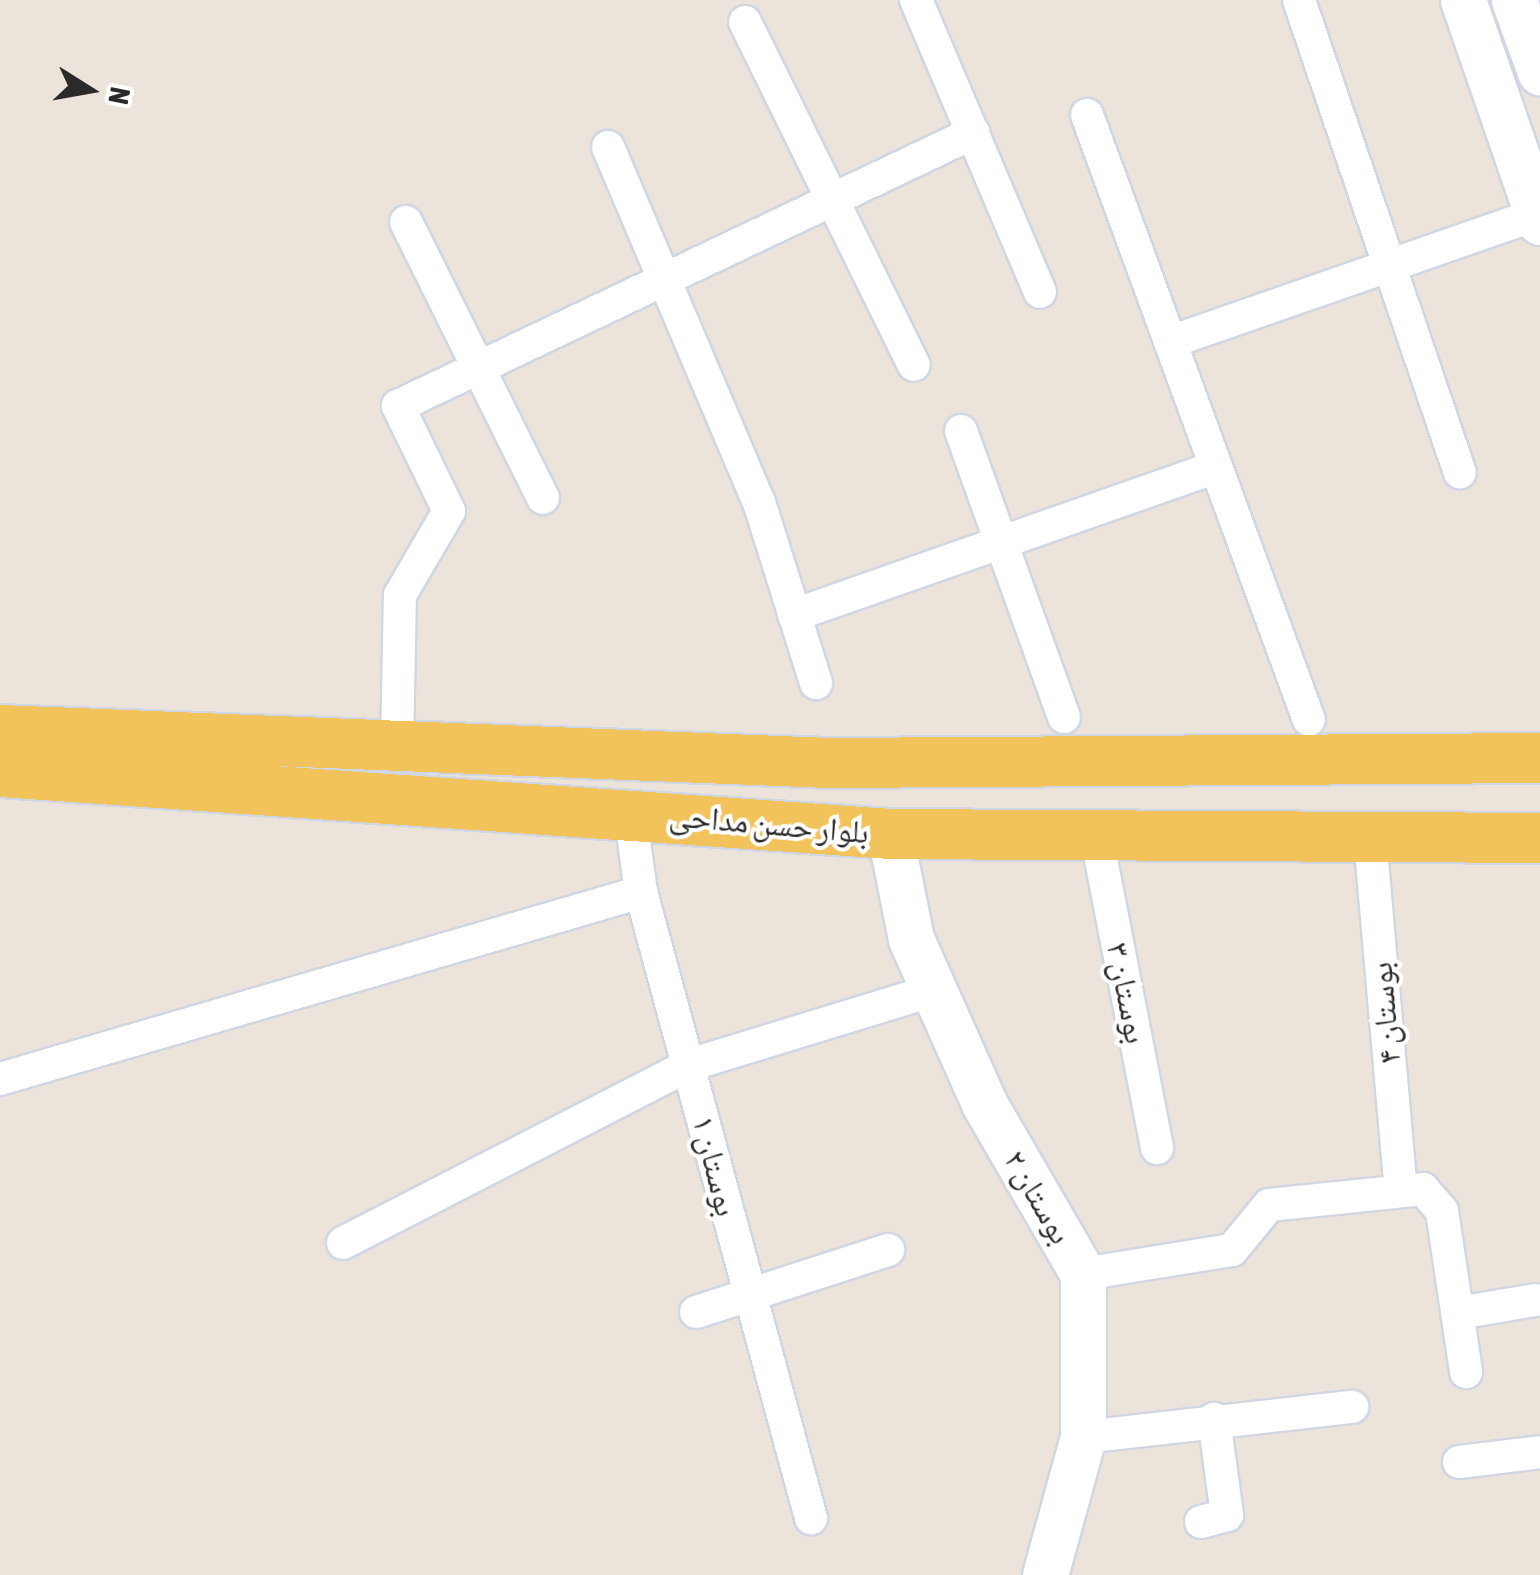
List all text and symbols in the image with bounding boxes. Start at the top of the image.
north arrow [40,40,140,140]
text: N [102,85,137,107]
street label: بلوار حسن مداحی [668,796,870,852]
street label: بوستان ۳ [1098,939,1156,1047]
street label: بوستان ۴ [1361,961,1409,1065]
street label: بوستان ۱ [684,1112,746,1220]
street label: بوستان ۲ [996,1143,1080,1251]

